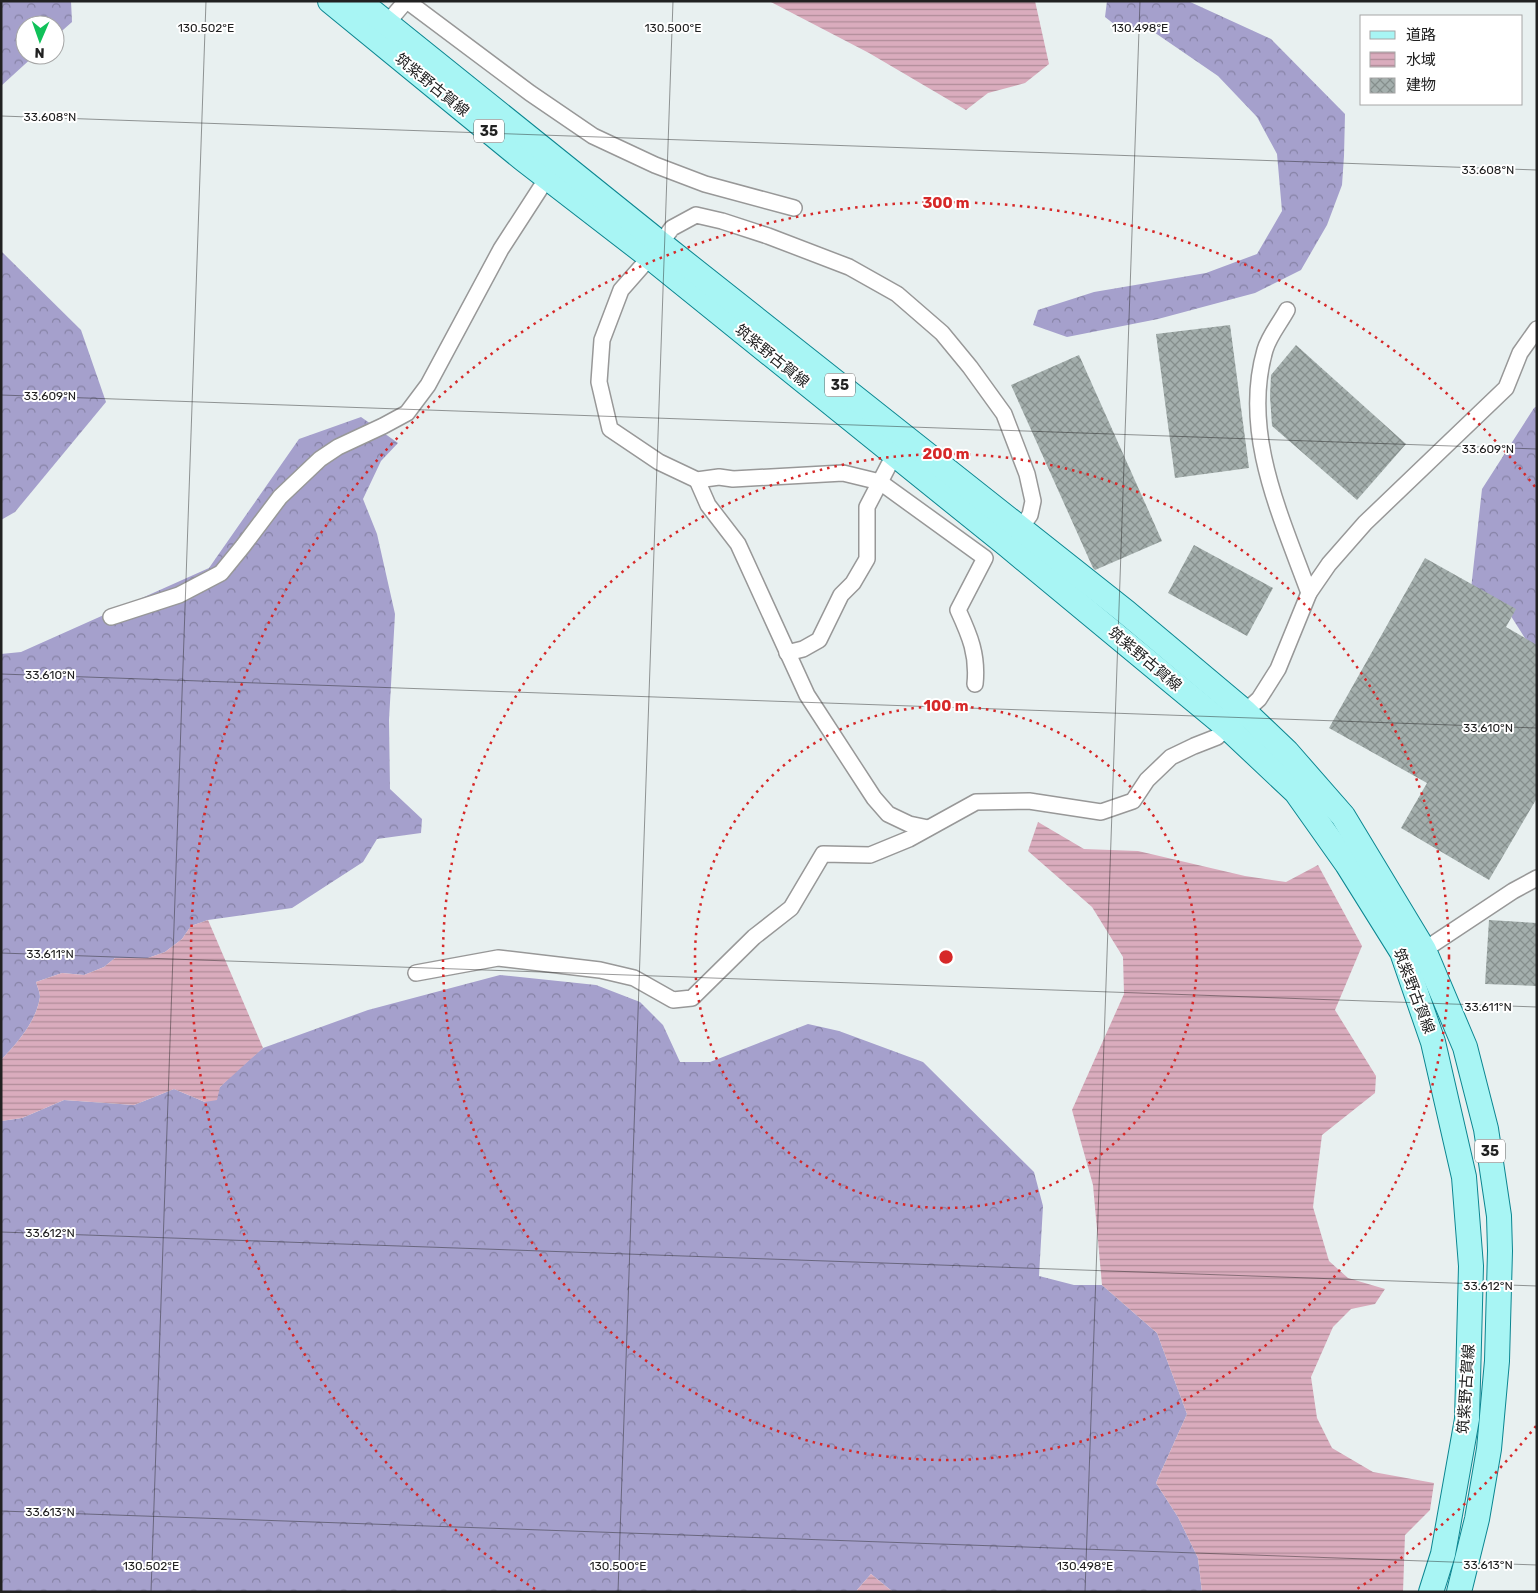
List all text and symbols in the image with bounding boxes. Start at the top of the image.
north arrow [15,15,65,65]
legend [1360,15,1523,105]
text: 130.502°E [178,21,234,35]
text: 130.500°E [644,21,702,35]
text: 130.498°E [1112,21,1168,35]
text: 道路 [1406,26,1436,44]
text: N [34,44,45,61]
street label: 筑紫野古賀線 [391,50,473,120]
text: 水域 [1406,51,1436,69]
text: 建物 [1406,76,1436,94]
text: 33.608°N [24,110,76,124]
road number: 35 [474,120,504,142]
text: 33.608°N [1462,163,1514,177]
text: 300 m [922,194,970,212]
street label: 筑紫野古賀線 [731,321,813,391]
road number: 35 [825,374,855,396]
text: 33.609°N [24,389,76,403]
text: 33.609°N [1462,442,1514,456]
text: 200 m [922,445,970,463]
street label: 筑紫野古賀線 [1105,623,1185,695]
text: 33.610°N [25,668,75,682]
text: 100 m [924,697,968,715]
text: 33.610°N [1463,721,1513,735]
street label: 筑紫野古賀線 [1389,946,1439,1036]
text: 33.611°N [26,947,74,961]
centre of rings [937,948,955,966]
text: 33.611°N [1464,1000,1512,1014]
road number: 35 [1475,1140,1505,1162]
text: 33.612°N [25,1226,75,1240]
text: 33.612°N [1463,1279,1513,1293]
street label: 筑紫野古賀線 [1454,1343,1478,1435]
text: 33.613°N [25,1505,75,1519]
text: 33.613°N [1463,1558,1513,1572]
text: 130.502°E [123,1559,179,1573]
text: 130.500°E [589,1559,647,1573]
text: 130.498°E [1057,1559,1113,1573]

